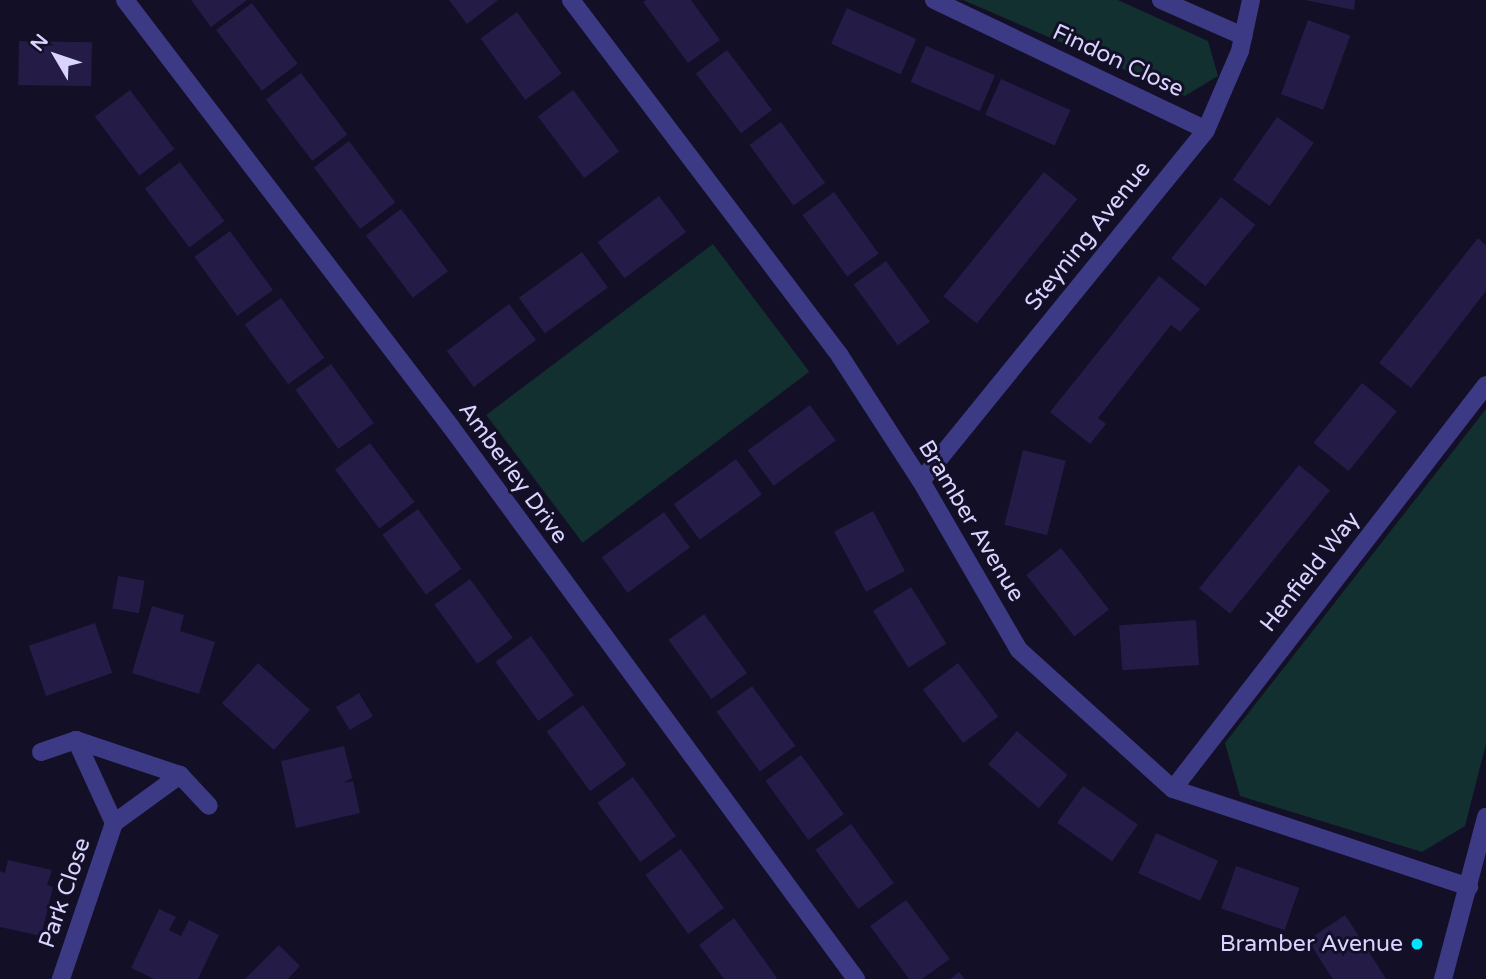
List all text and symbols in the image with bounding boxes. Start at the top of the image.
street label: Findon Close [1048,19,1188,103]
north arrow [21,21,91,91]
text: N [26,30,53,56]
street label: Steyning Avenue [1019,156,1157,316]
street label: Amberley Drive [452,397,574,549]
street label: Bramber Avenue [912,435,1030,607]
street label: Henfield Way [1254,506,1366,638]
street label: Park Close [33,834,97,952]
place label: Bramber Avenue [1220,930,1403,958]
marker: Bramber Avenue [1409,936,1425,952]

